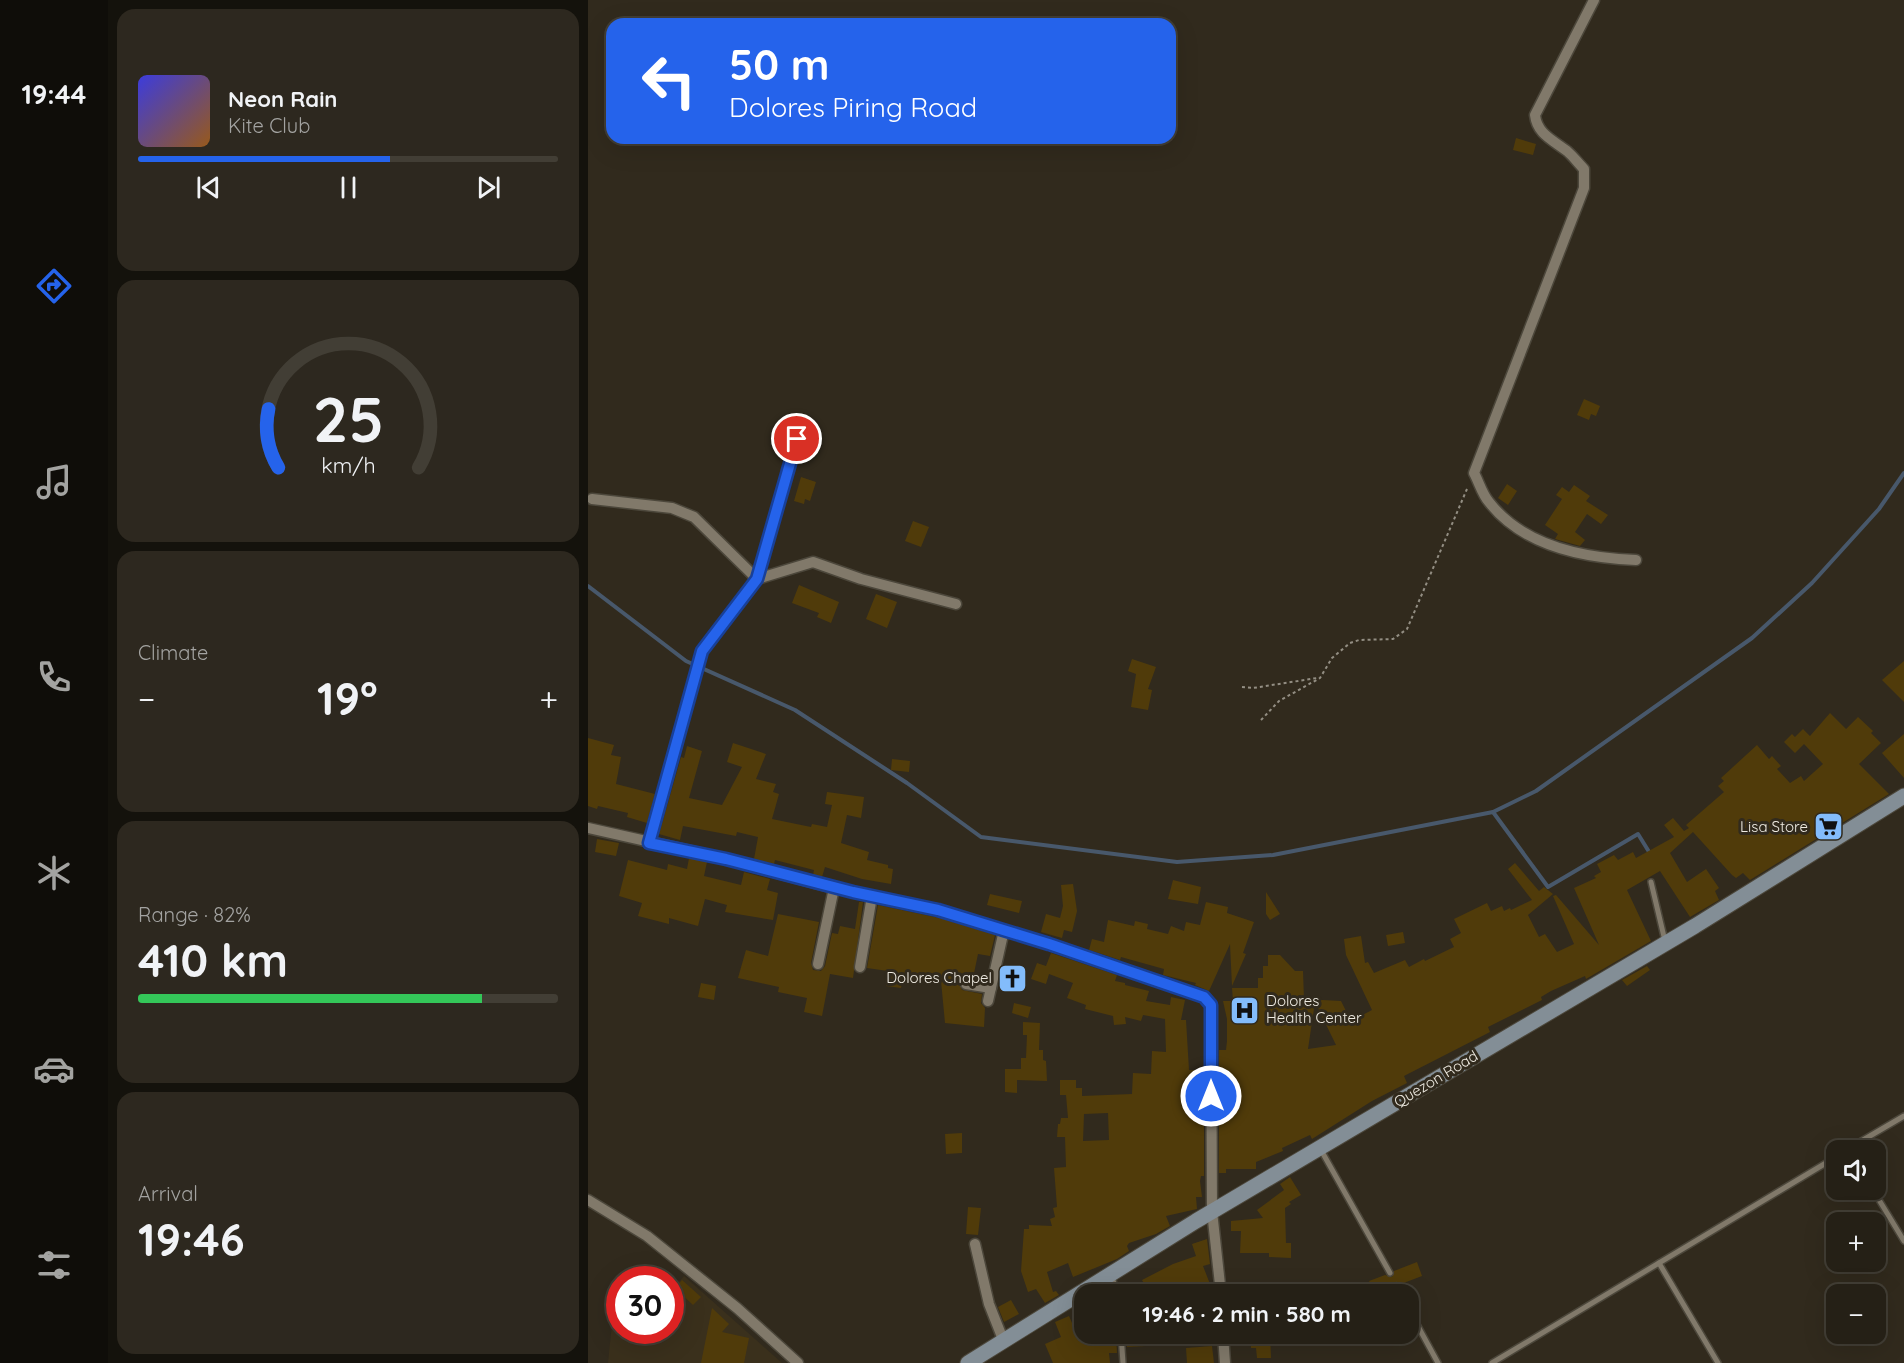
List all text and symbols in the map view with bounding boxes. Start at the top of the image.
text: 50 m [729,38,829,91]
icon: left [630,42,708,120]
text: 19:44 [22,77,86,111]
text: Neon Rain [228,85,337,113]
text: Dolores Piring Road [729,90,977,124]
text: Kite Club [228,113,310,138]
icon: previous [192,171,225,204]
icon: pause [332,171,365,204]
icon: next [472,171,505,204]
icon: directions [33,265,75,307]
text: 25 [312,380,384,458]
pin [771,413,822,464]
icon: arrive [780,422,813,455]
text: km/h [321,452,375,478]
icon: music [33,461,75,503]
text: Climate [138,640,208,665]
icon: phone [33,656,75,698]
text: 19° [317,670,378,726]
text: − [138,678,155,719]
text: + [539,678,558,719]
supermarket icon: Lisa Store [1813,811,1845,843]
place label: Lisa Store [1740,817,1808,836]
icon: climate [33,852,75,894]
text: Range · 82% [138,902,251,927]
text: 410 km [138,932,288,988]
church icon: Dolores Chapel [997,962,1029,994]
place label: Dolores Chapel [886,968,992,987]
place label: Dolores Health Center [1266,991,1362,1027]
hospital icon: Dolores Health Center [1229,994,1261,1026]
street label: Quezon Road [1390,1046,1481,1111]
icon: car [33,1048,75,1090]
position arrow [1179,1064,1243,1128]
map controls [1826,1140,1886,1344]
button: sound [1826,1140,1886,1200]
text: Arrival [138,1181,198,1206]
text: 19:46 [138,1211,245,1267]
button: + [1826,1212,1886,1272]
icon: filters [33,1244,75,1286]
speed limit sign: 30 [606,1266,684,1344]
button: − [1826,1284,1886,1344]
text: 19:46 · 2 min · 580 m [1142,1300,1351,1328]

